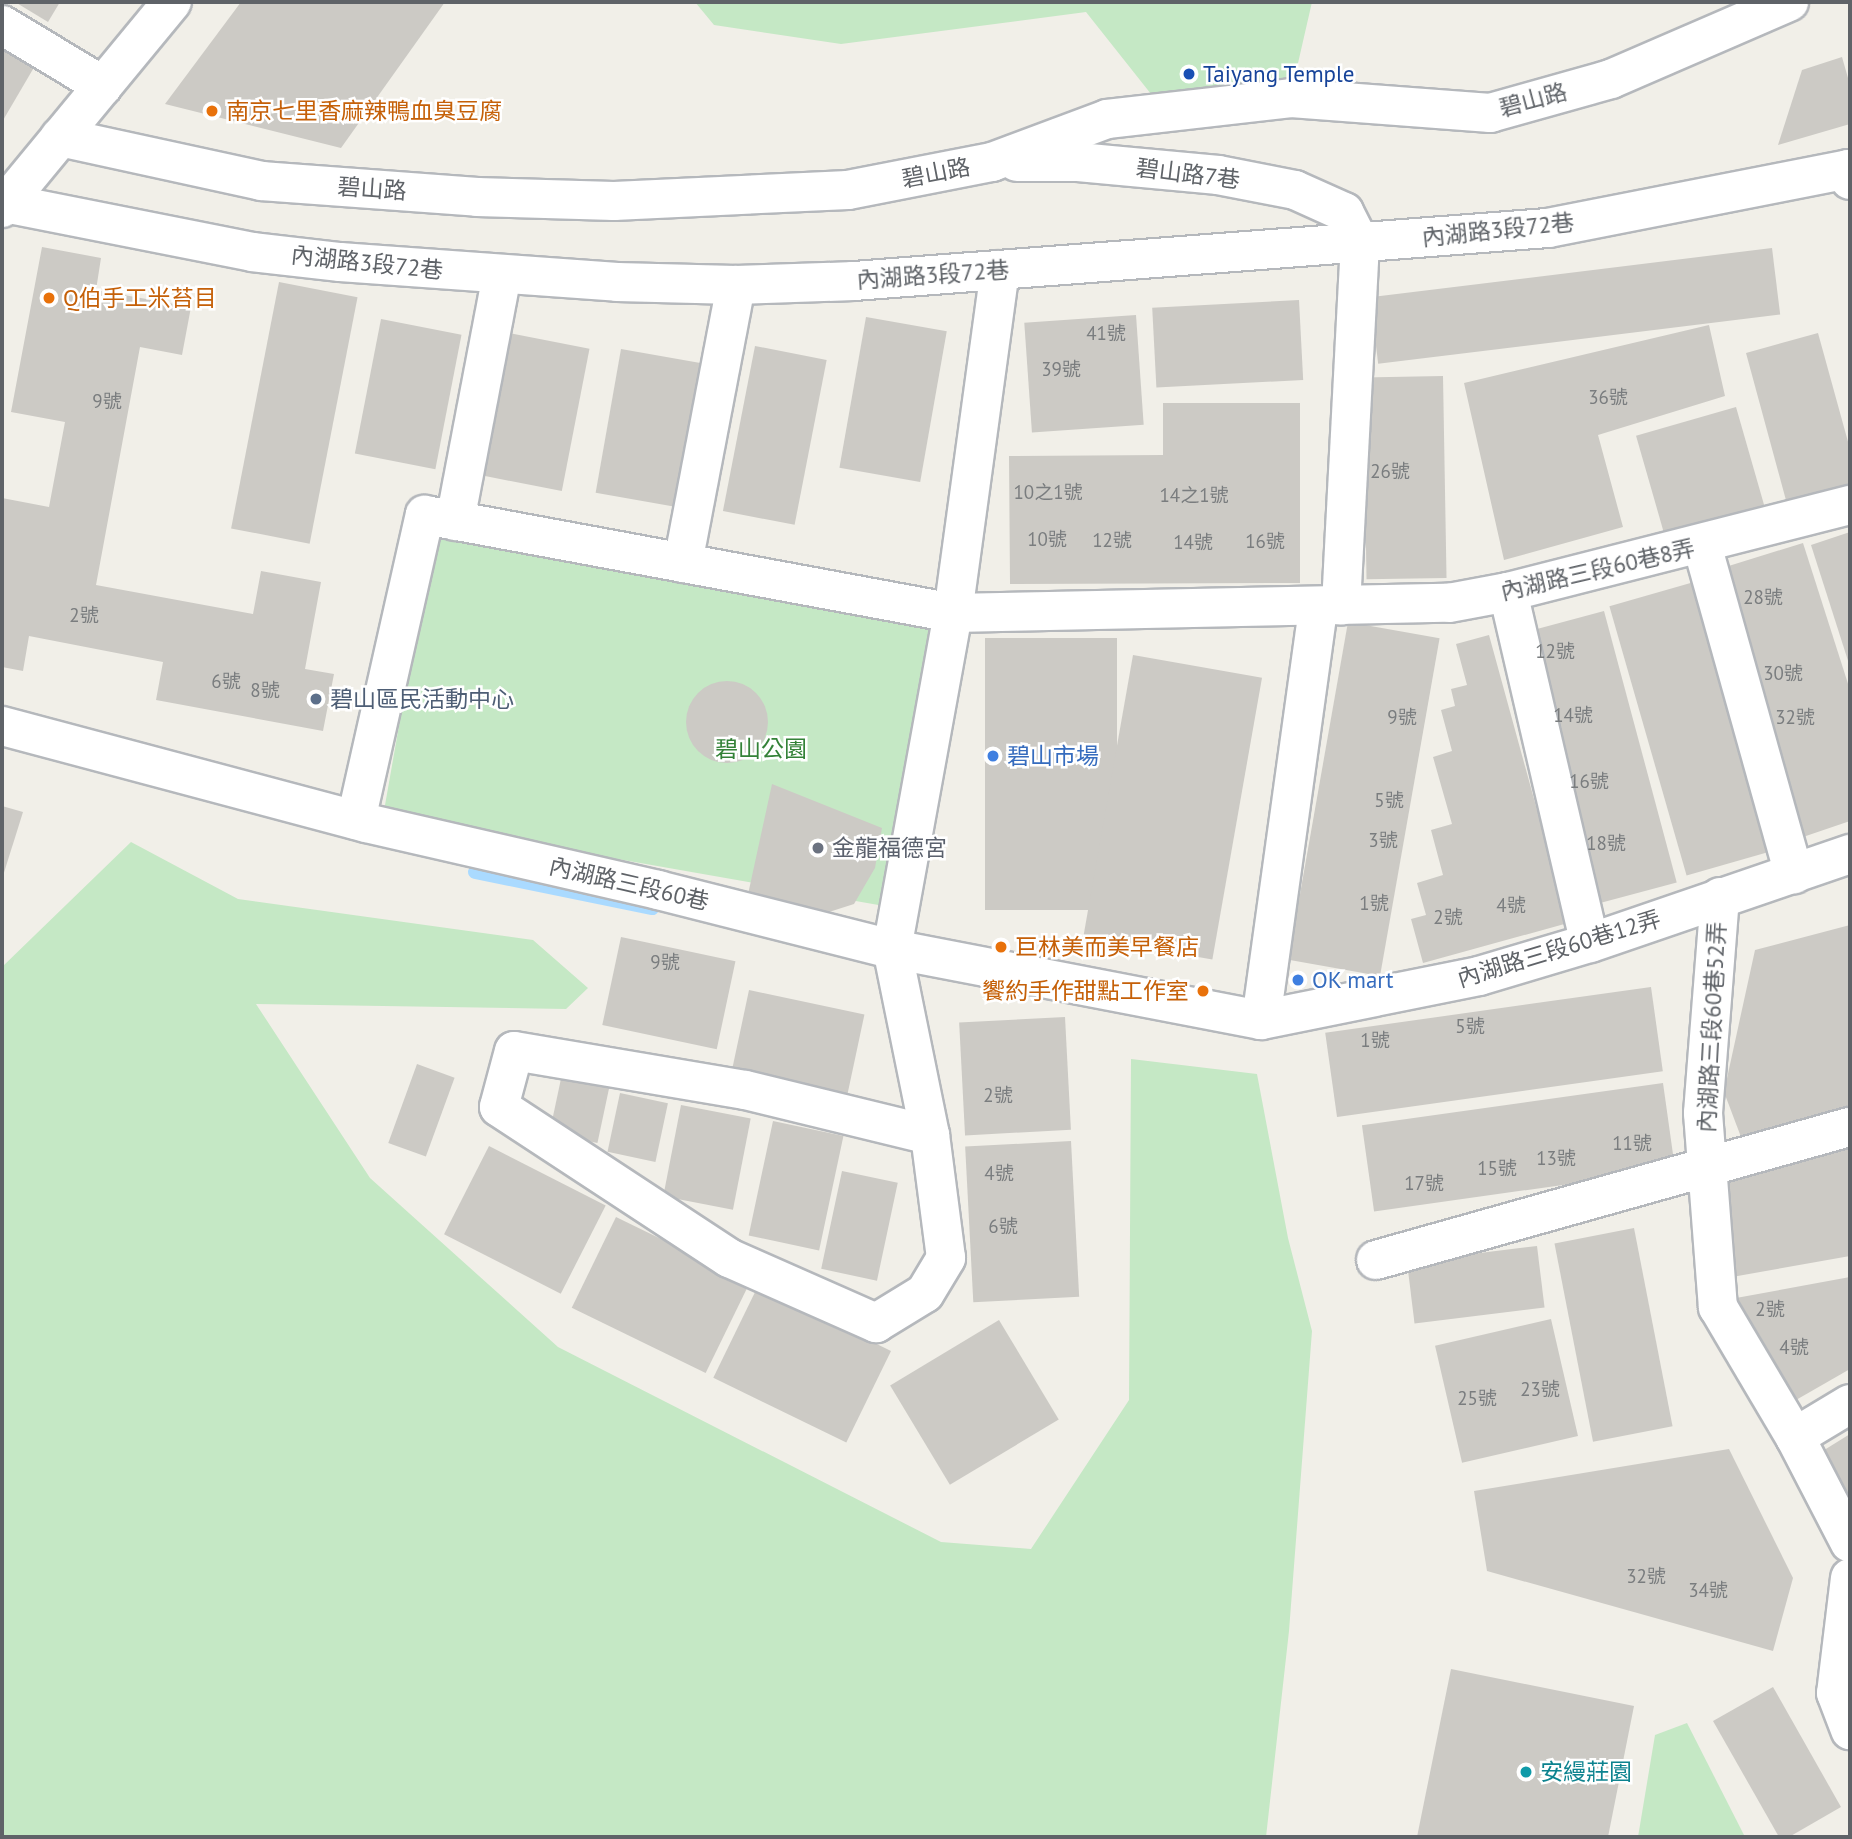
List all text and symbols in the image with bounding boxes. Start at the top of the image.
place label: Taiyang Temple [1203,60,1355,88]
marker: Taiyang Temple [1181,66,1197,82]
street label: 碧山路 [1496,78,1570,122]
place label: 南京七里香麻辣鴨血臭豆腐 [226,97,502,125]
marker: 南京七里香麻辣鴨血臭豆腐 [204,103,220,119]
street label: 碧山路 [900,153,972,193]
street label: 碧山路7巷 [1134,154,1242,194]
street label: 碧山路 [337,173,407,205]
street label: 內湖路3段72巷 [1421,208,1575,252]
street label: 內湖路3段72巷 [290,241,444,285]
street label: 內湖路3段72巷 [856,256,1010,294]
place label: Q伯手工米苔目 [63,284,217,312]
marker: Q伯手工米苔目 [41,290,57,306]
house number: 41號 [1086,323,1126,345]
house number: 39號 [1041,359,1081,381]
house number: 36號 [1588,387,1628,409]
house number: 9號 [92,391,122,413]
house number: 26號 [1370,461,1410,483]
house number: 10之1號 [1013,482,1083,504]
house number: 14之1號 [1159,485,1229,507]
house number: 10號 [1027,529,1067,551]
house number: 12號 [1092,530,1132,552]
house number: 16號 [1245,531,1285,553]
house number: 14號 [1173,532,1213,554]
street label: 內湖路三段60巷8弄 [1498,534,1698,606]
house number: 28號 [1743,587,1783,609]
house number: 2號 [69,605,99,627]
house number: 12號 [1535,641,1575,663]
house number: 30號 [1763,663,1803,685]
house number: 6號 [211,671,241,693]
house number: 8號 [250,680,280,702]
place label: 碧山區民活動中心 [330,685,514,713]
marker: 碧山區民活動中心 [308,691,324,707]
house number: 14號 [1553,705,1593,727]
house number: 9號 [1387,707,1417,729]
house number: 32號 [1775,707,1815,729]
park label: 碧山公園 [715,735,807,763]
place label: 碧山市場 [1007,742,1099,770]
marker: 碧山市場 [985,748,1001,764]
house number: 16號 [1569,771,1609,793]
house number: 5號 [1374,790,1404,812]
house number: 3號 [1368,830,1398,852]
house number: 18號 [1586,833,1626,855]
place label: 金龍福德宮 [832,834,947,862]
marker: 金龍福德宮 [810,840,826,856]
street label: 內湖路三段60巷 [546,852,712,916]
house number: 1號 [1359,893,1389,915]
house number: 4號 [1496,895,1526,917]
street label: 內湖路三段60巷12弄 [1454,905,1664,993]
house number: 2號 [1433,907,1463,929]
street label: 內湖路三段60巷52弄 [1693,921,1731,1133]
place label: 巨林美而美早餐店 [1015,933,1199,961]
marker: 巨林美而美早餐店 [993,939,1009,955]
house number: 9號 [650,952,680,974]
place label: OK mart [1312,966,1394,994]
marker: OK mart [1290,972,1306,988]
place label: 饗約手作甜點工作室 [982,977,1189,1005]
marker: 饗約手作甜點工作室 [1195,983,1211,999]
house number: 5號 [1455,1016,1485,1038]
house number: 1號 [1360,1030,1390,1052]
house number: 2號 [983,1085,1013,1107]
house number: 11號 [1612,1133,1652,1155]
house number: 13號 [1536,1148,1576,1170]
house number: 15號 [1477,1158,1517,1180]
house number: 4號 [984,1163,1014,1185]
house number: 17號 [1404,1173,1444,1195]
house number: 6號 [988,1216,1018,1238]
house number: 2號 [1755,1299,1785,1321]
house number: 4號 [1779,1337,1809,1359]
house number: 23號 [1520,1379,1560,1401]
house number: 25號 [1457,1388,1497,1410]
house number: 32號 [1626,1566,1666,1588]
house number: 34號 [1688,1580,1728,1602]
place label: 安縵莊園 [1540,1758,1632,1786]
marker: 安縵莊園 [1518,1764,1534,1780]

